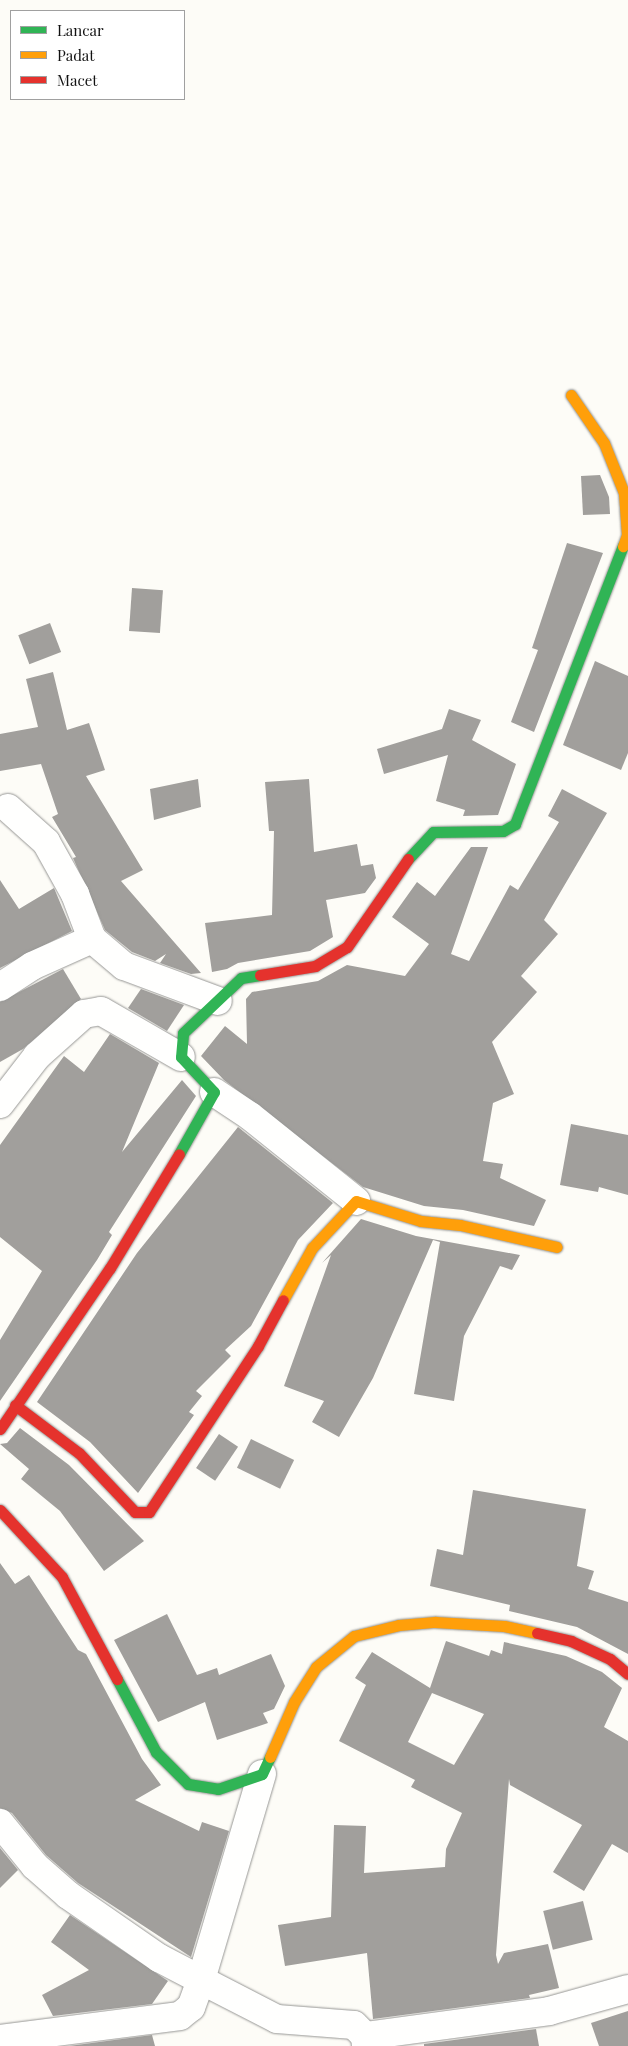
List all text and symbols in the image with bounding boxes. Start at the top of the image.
legend [10,10,185,100]
text: Lancar [57,20,104,40]
text: Padat [57,45,95,65]
text: Macet [57,70,98,90]

